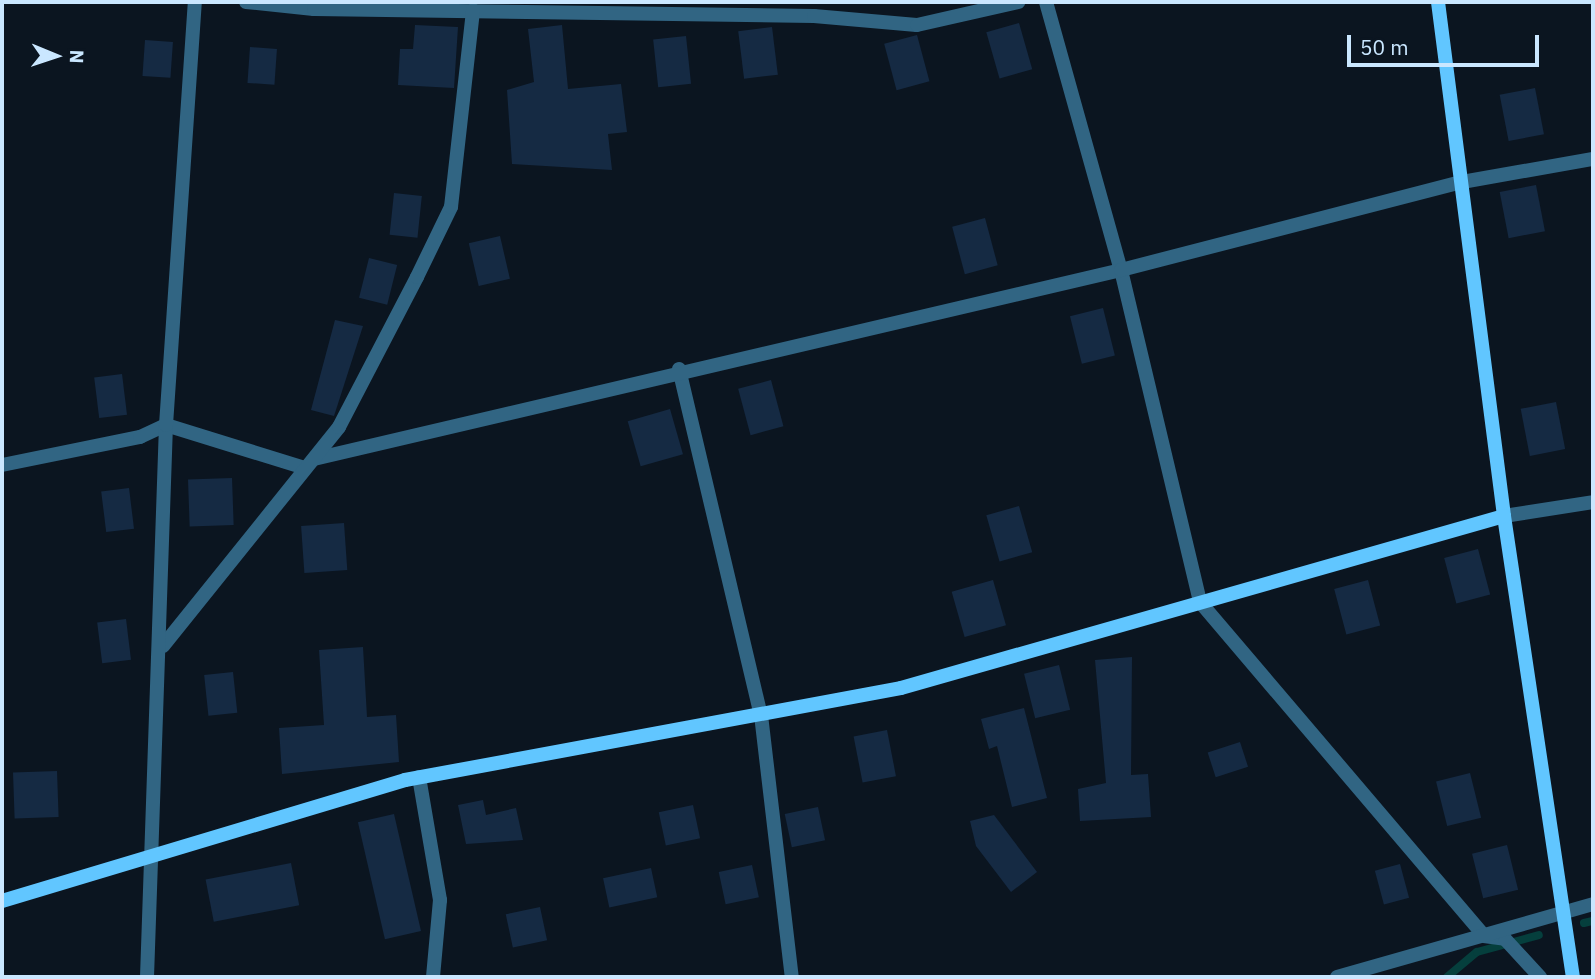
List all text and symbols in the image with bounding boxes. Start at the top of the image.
north arrow [21,21,91,91]
scale bar [1350,21,1542,65]
text: 50 m [1360,33,1409,61]
text: N [65,49,89,64]

